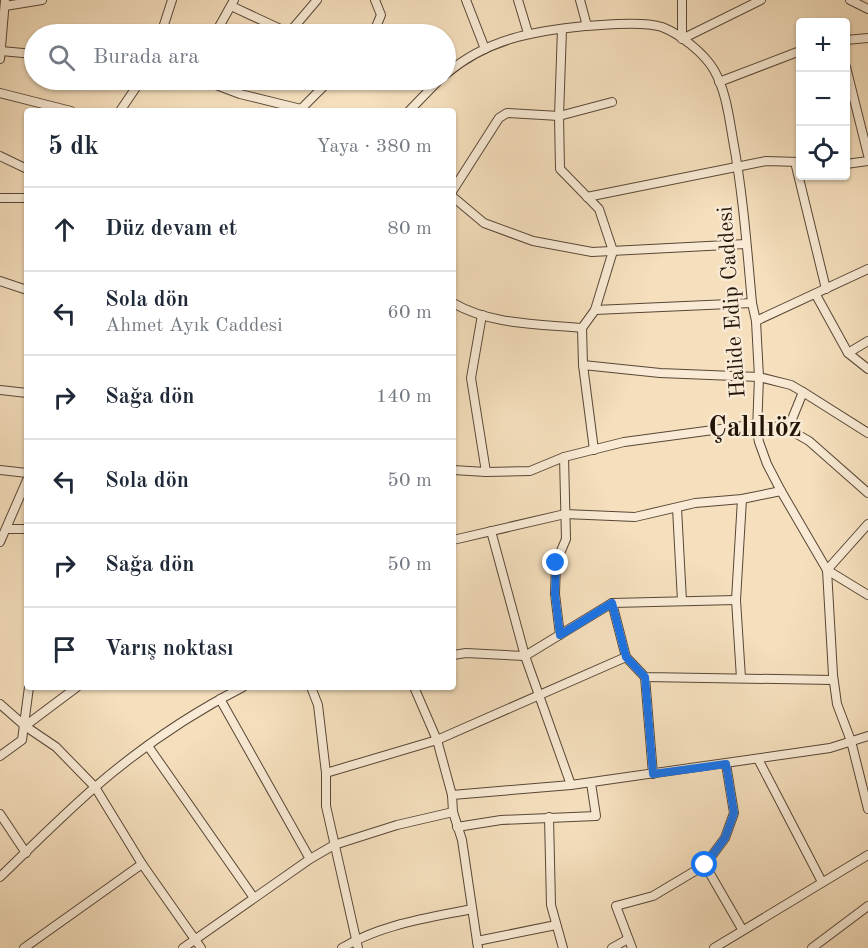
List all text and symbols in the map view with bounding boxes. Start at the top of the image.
map controls [796,18,850,180]
button: + [796,18,850,72]
search box [24,24,456,90]
icon: search [45,41,78,74]
text: Burada ara [93,46,199,68]
button: − [796,72,850,126]
button: locate [796,126,850,180]
text: 5 dk [48,134,99,160]
text: Yaya · 380 m [316,137,432,157]
street label: Halide Edip Caddesi [714,205,750,399]
icon: ahead [48,213,81,246]
text: Düz devam et [105,218,237,240]
text: 80 m [387,219,432,239]
text: Sola dön [105,289,189,311]
icon: left [48,297,81,330]
text: 60 m [387,303,432,323]
text: Ahmet Ayık Caddesi [105,316,283,336]
icon: right [48,381,81,414]
text: Sağa dön [105,386,195,408]
text: 140 m [376,387,432,407]
district label: Çalılıöz [708,415,802,443]
icon: left [48,465,81,498]
text: Sola dön [105,470,189,492]
text: 50 m [387,471,432,491]
icon: right [48,549,81,582]
route end [542,549,568,575]
text: Sağa dön [105,554,195,576]
text: 50 m [387,555,432,575]
icon: arrive [48,633,81,666]
text: Varış noktası [105,638,234,660]
route start [691,851,717,877]

